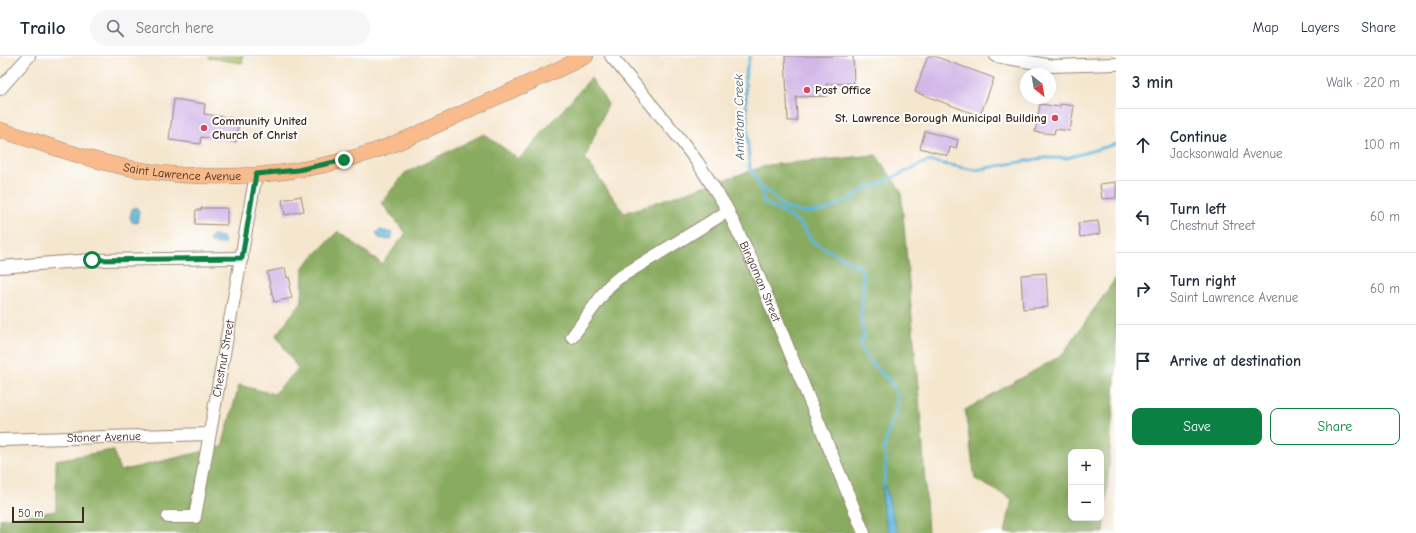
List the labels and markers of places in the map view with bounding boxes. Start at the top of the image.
place label: Post Office [815,83,871,97]
marker: Post Office [802,85,812,95]
place label: St. Lawrence Borough Municipal Building [835,111,1047,125]
marker: St. Lawrence Borough Municipal Building [1050,113,1060,123]
place label: Community United Church of Christ [212,114,307,142]
marker: Community United Church of Christ [199,123,209,133]

